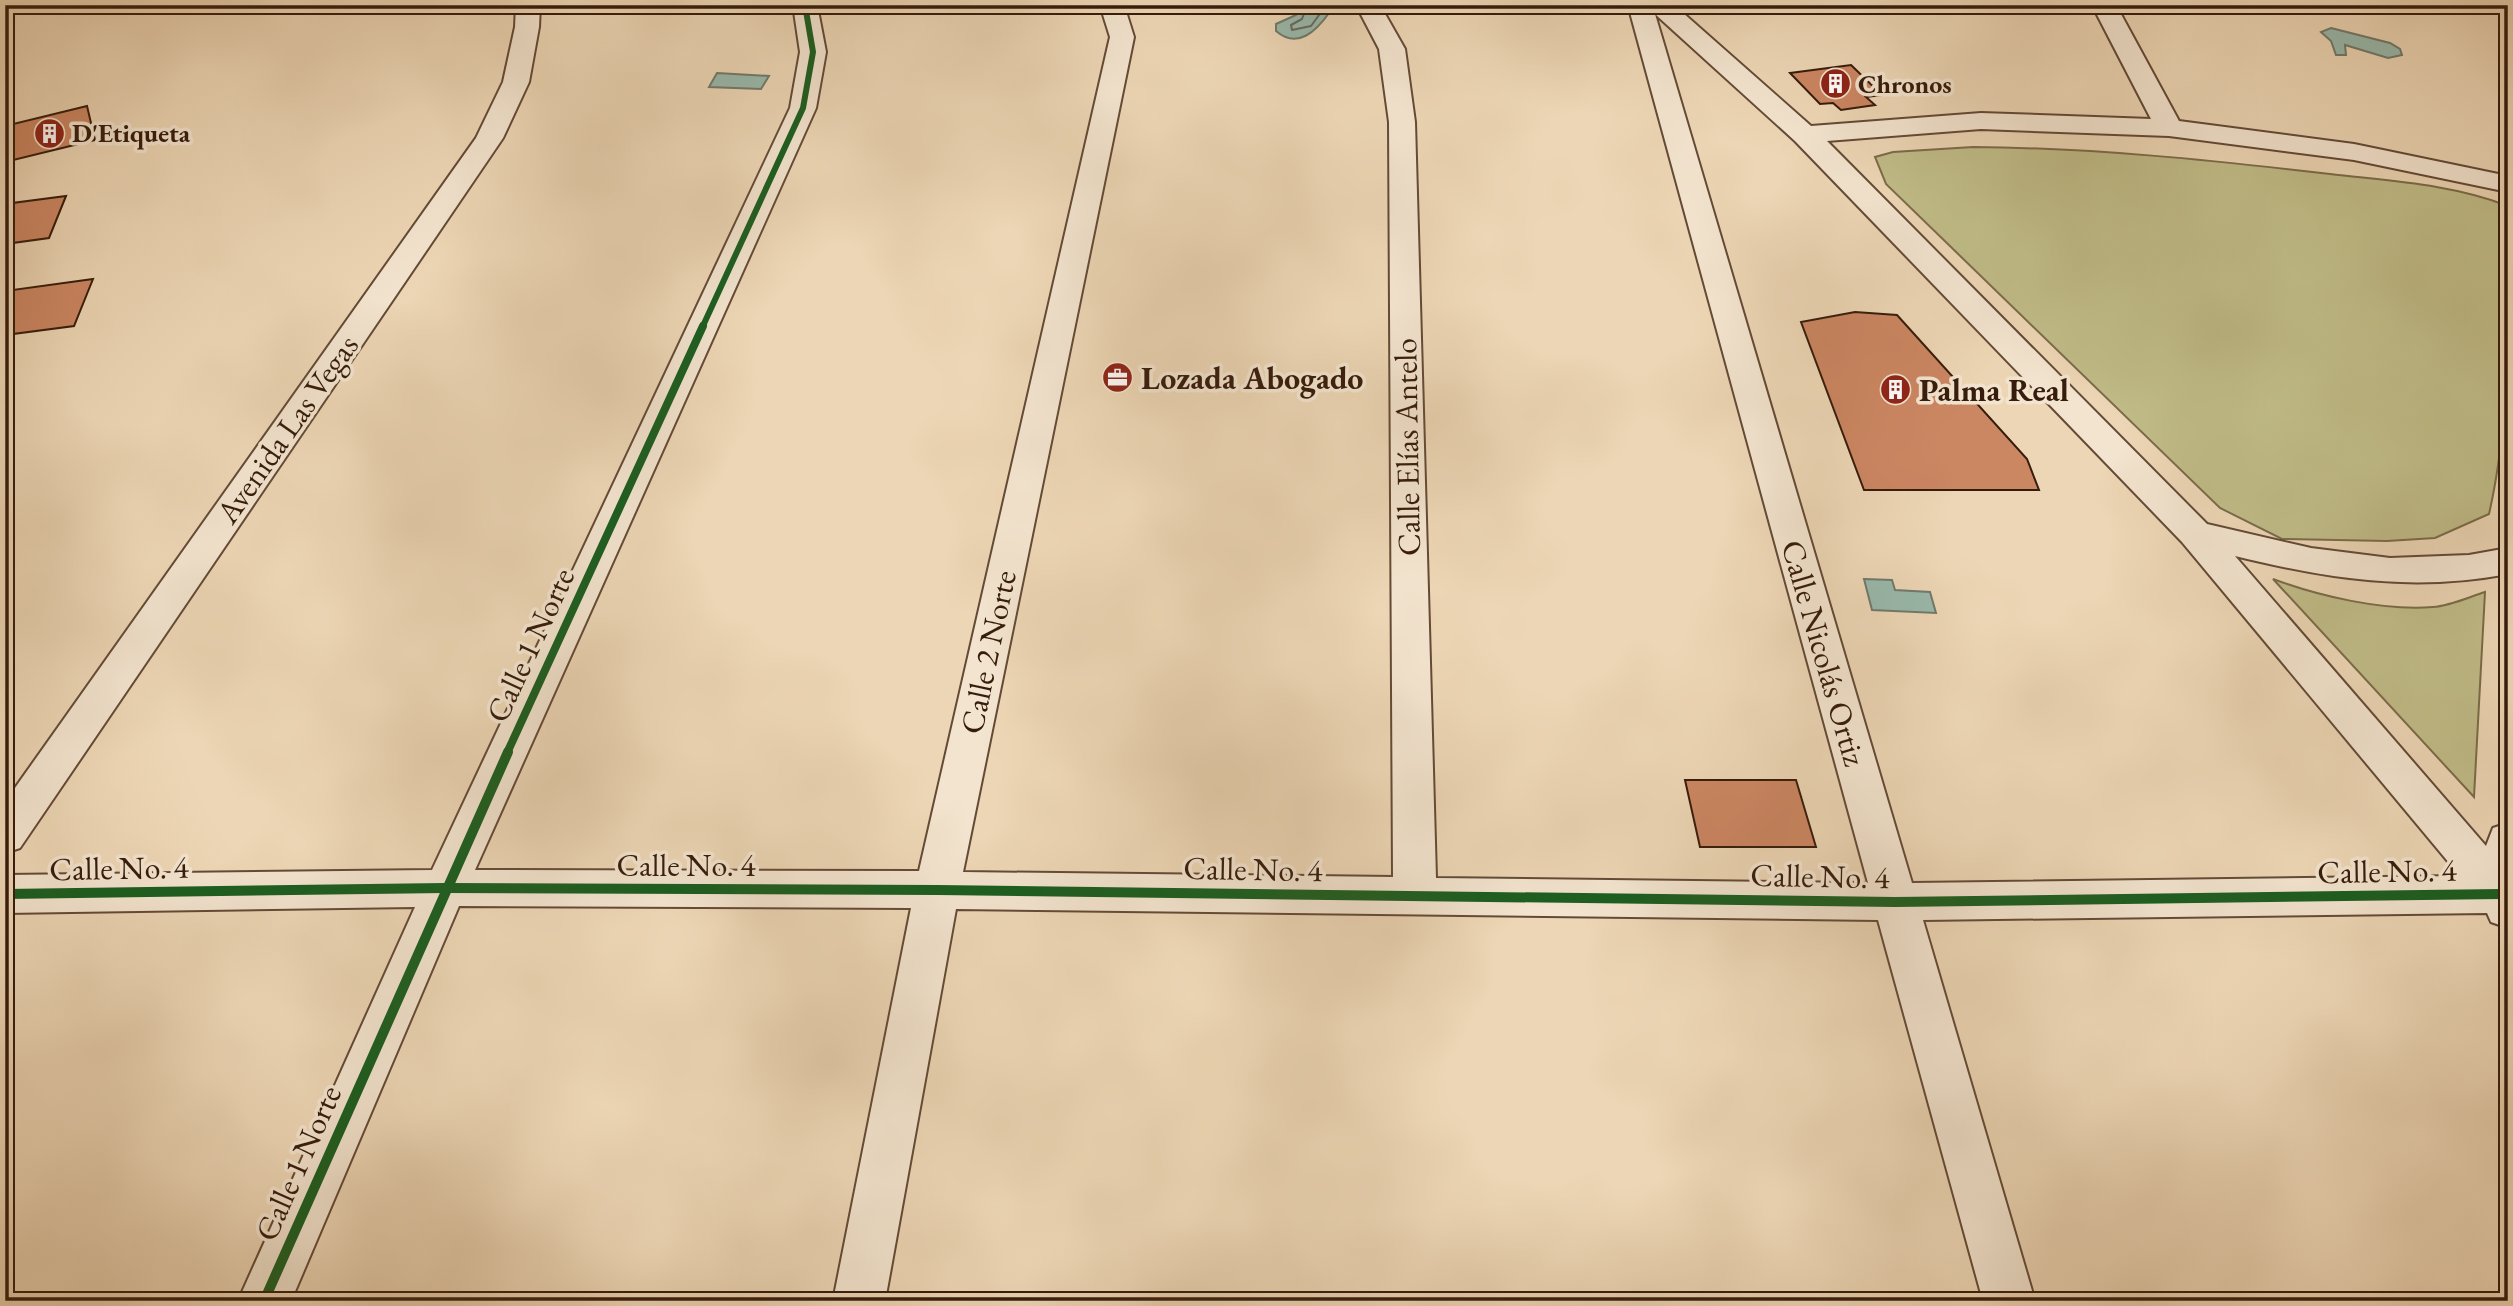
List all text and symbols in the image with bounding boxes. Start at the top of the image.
building icon: Chronos [1818,67,1852,101]
place label: Chronos [1858,67,1952,101]
building icon: D'Etiqueta [32,116,66,150]
place label: D'Etiqueta [72,116,191,150]
street label: Avenida Las Vegas [206,326,368,533]
street label: Calle Elías Antelo [1384,338,1430,556]
place label: Lozada Abogado [1141,357,1363,399]
office icon: Lozada Abogado [1101,361,1135,395]
place label: Palma Real [1919,369,2069,411]
building icon: Palma Real [1879,373,1913,407]
street label: Calle Nicolás Ortiz [1772,535,1876,771]
street label: Calle 1 Norte [476,561,584,729]
street label: Calle 2 Norte [950,567,1026,737]
street label: Calle No. 4 [616,844,756,886]
street label: Calle No. 4 [49,846,190,890]
street label: Calle No. 4 [1183,847,1324,891]
street label: Calle No. 4 [2317,849,2458,893]
street label: Calle No. 4 [1750,854,1891,898]
street label: Calle 1 Norte [245,1079,351,1247]

